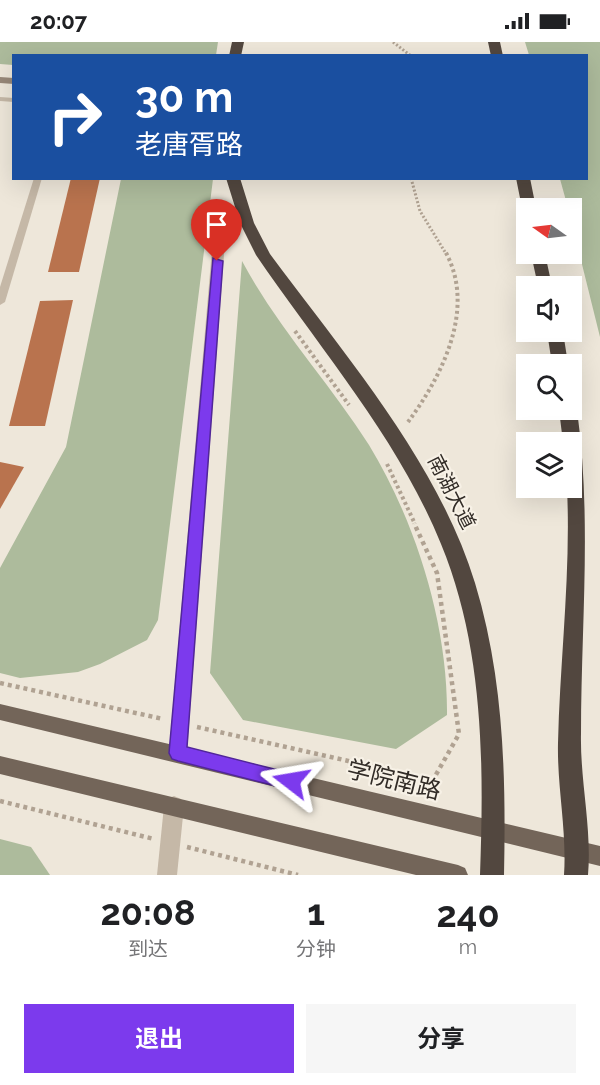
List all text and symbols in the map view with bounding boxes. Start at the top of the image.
text: 20:07 [30,8,87,34]
text: 30 m [135,73,233,122]
icon: right [36,78,114,156]
text: 老唐胥路 [135,129,243,160]
north arrow [516,198,582,264]
map controls [516,198,582,498]
pin [191,199,242,261]
icon: arrive [200,208,233,241]
button: sound [516,276,582,342]
button: search [516,354,582,420]
button: layers [516,432,582,498]
street label: 南湖大道 [423,451,481,533]
position arrow [259,749,323,813]
street label: 学院南路 [344,754,444,805]
text: 20:08 [100,891,196,933]
text: 1 [307,891,325,933]
text: 240 [437,893,500,935]
text: m [459,935,477,959]
text: 到达 [128,937,168,961]
text: 分钟 [296,937,336,961]
button: 退出 [24,1004,294,1073]
button: 分享 [306,1004,576,1073]

